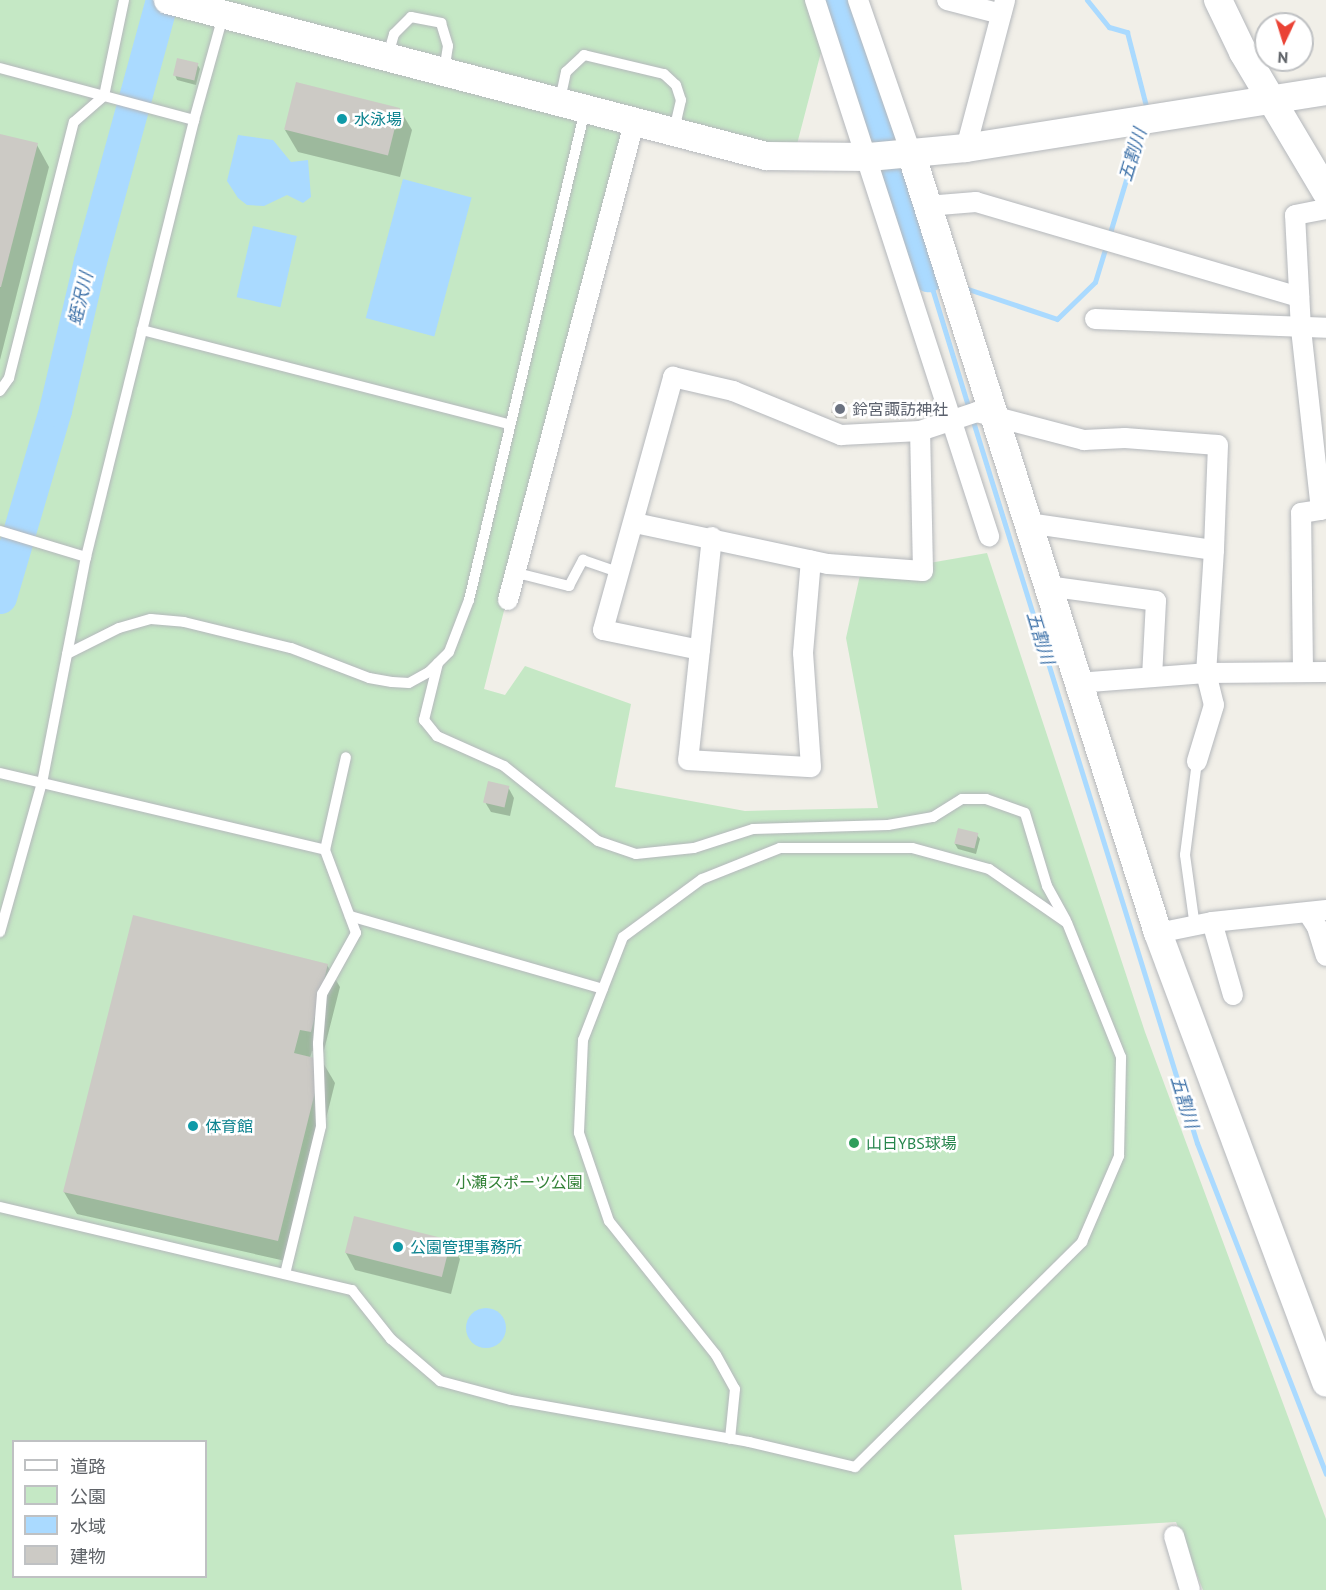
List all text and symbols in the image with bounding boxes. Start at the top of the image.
north arrow [1254,12,1314,72]
text: N [1277,48,1289,68]
place label: 水泳場 [354,109,402,129]
marker: 水泳場 [335,112,349,126]
water label: 五割川 [1115,126,1151,184]
water label: 蛭沢川 [64,270,98,328]
place label: 鈴宮諏訪神社 [852,399,948,419]
marker: 鈴宮諏訪神社 [833,402,847,416]
water label: 五割川 [1022,609,1058,667]
water label: 五割川 [1166,1073,1202,1131]
place label: 体育館 [205,1116,253,1136]
marker: 体育館 [186,1119,200,1133]
place label: 山日YBS球場 [866,1133,957,1153]
marker: 山日YBS球場 [847,1136,861,1150]
park label: 小瀬スポーツ公園 [455,1172,583,1192]
place label: 公園管理事務所 [410,1237,522,1257]
marker: 公園管理事務所 [391,1240,405,1254]
legend [12,1440,207,1578]
text: 道路 [70,1455,106,1478]
text: 公園 [70,1485,106,1508]
text: 水域 [70,1515,106,1538]
text: 建物 [70,1545,106,1568]

